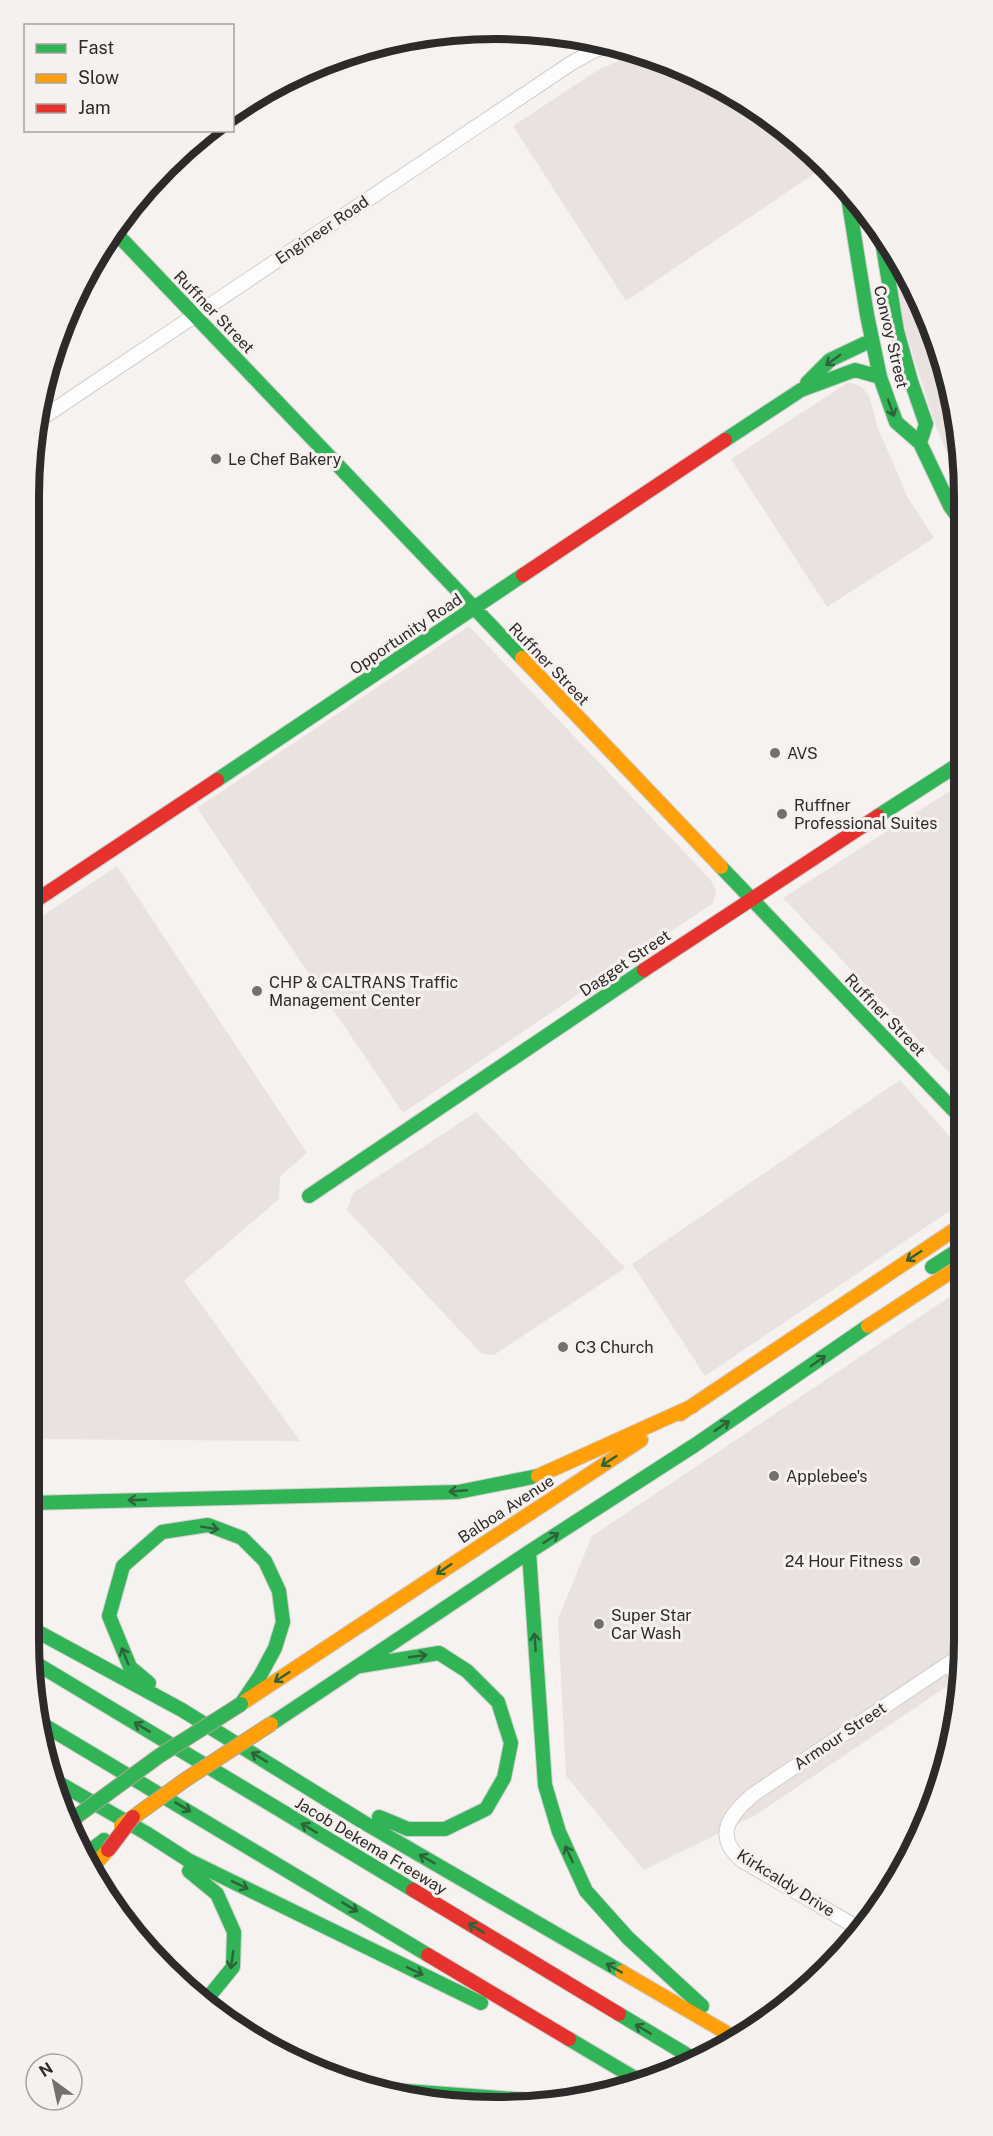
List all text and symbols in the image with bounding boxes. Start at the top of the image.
legend [24,24,234,132]
text: Fast [78,37,114,58]
text: Slow [78,67,119,88]
text: Jam [78,97,111,118]
street label: Engineer Road [272,192,372,268]
street label: Ruffner Street [170,267,258,357]
street label: Convoy Street [870,284,912,390]
one-way arrow [825,353,841,366]
one-way arrow [887,398,898,416]
place label: Le Chef Bakery [228,450,342,469]
marker: Le Chef Bakery [209,452,223,466]
street label: Opportunity Road [346,589,466,679]
street label: Ruffner Street [505,619,593,709]
place label: AVS [787,744,818,763]
marker: AVS [768,746,782,760]
place label: Ruffner Professional Suites [794,796,937,833]
marker: Ruffner Professional Suites [775,807,789,821]
street label: Dagget Street [576,926,674,1000]
street label: Ruffner Street [841,970,929,1060]
place label: CHP & CALTRANS Traffic Management Center [269,973,458,1010]
marker: CHP & CALTRANS Traffic Management Center [250,984,264,998]
one-way arrow [906,1250,923,1262]
place label: C3 Church [575,1338,654,1357]
marker: C3 Church [556,1340,570,1354]
one-way arrow [810,1355,826,1367]
one-way arrow [714,1420,730,1432]
one-way arrow [601,1455,618,1467]
place label: Applebee's [786,1467,867,1486]
marker: Applebee's [767,1469,781,1483]
street label: Balboa Avenue [454,1471,558,1547]
one-way arrow [449,1486,469,1497]
one-way arrow [128,1494,148,1505]
one-way arrow [200,1523,219,1534]
one-way arrow [542,1532,559,1544]
place label: 24 Hour Fitness [785,1552,903,1571]
marker: 24 Hour Fitness [908,1554,922,1568]
one-way arrow [436,1563,453,1576]
place label: Super Star Car Wash [611,1606,692,1643]
marker: Super Star Car Wash [592,1617,606,1631]
one-way arrow [529,1633,540,1653]
one-way arrow [119,1647,130,1665]
one-way arrow [407,1650,427,1661]
one-way arrow [274,1672,291,1684]
street label: Armour Street [790,1698,890,1774]
one-way arrow [134,1721,151,1733]
one-way arrow [251,1750,268,1762]
street label: Jacob Dekema Freeway [292,1793,451,1899]
one-way arrow [174,1802,191,1814]
one-way arrow [301,1821,318,1833]
one-way arrow [563,1845,574,1863]
street label: Kirkcaldy Drive [733,1845,839,1921]
one-way arrow [419,1853,436,1865]
one-way arrow [231,1880,249,1892]
one-way arrow [341,1902,358,1914]
one-way arrow [468,1922,485,1934]
one-way arrow [226,1950,237,1969]
one-way arrow [606,1961,623,1973]
one-way arrow [406,1965,424,1977]
one-way arrow [635,2022,652,2034]
north arrow [24,2052,84,2112]
text: N [36,2058,57,2081]

